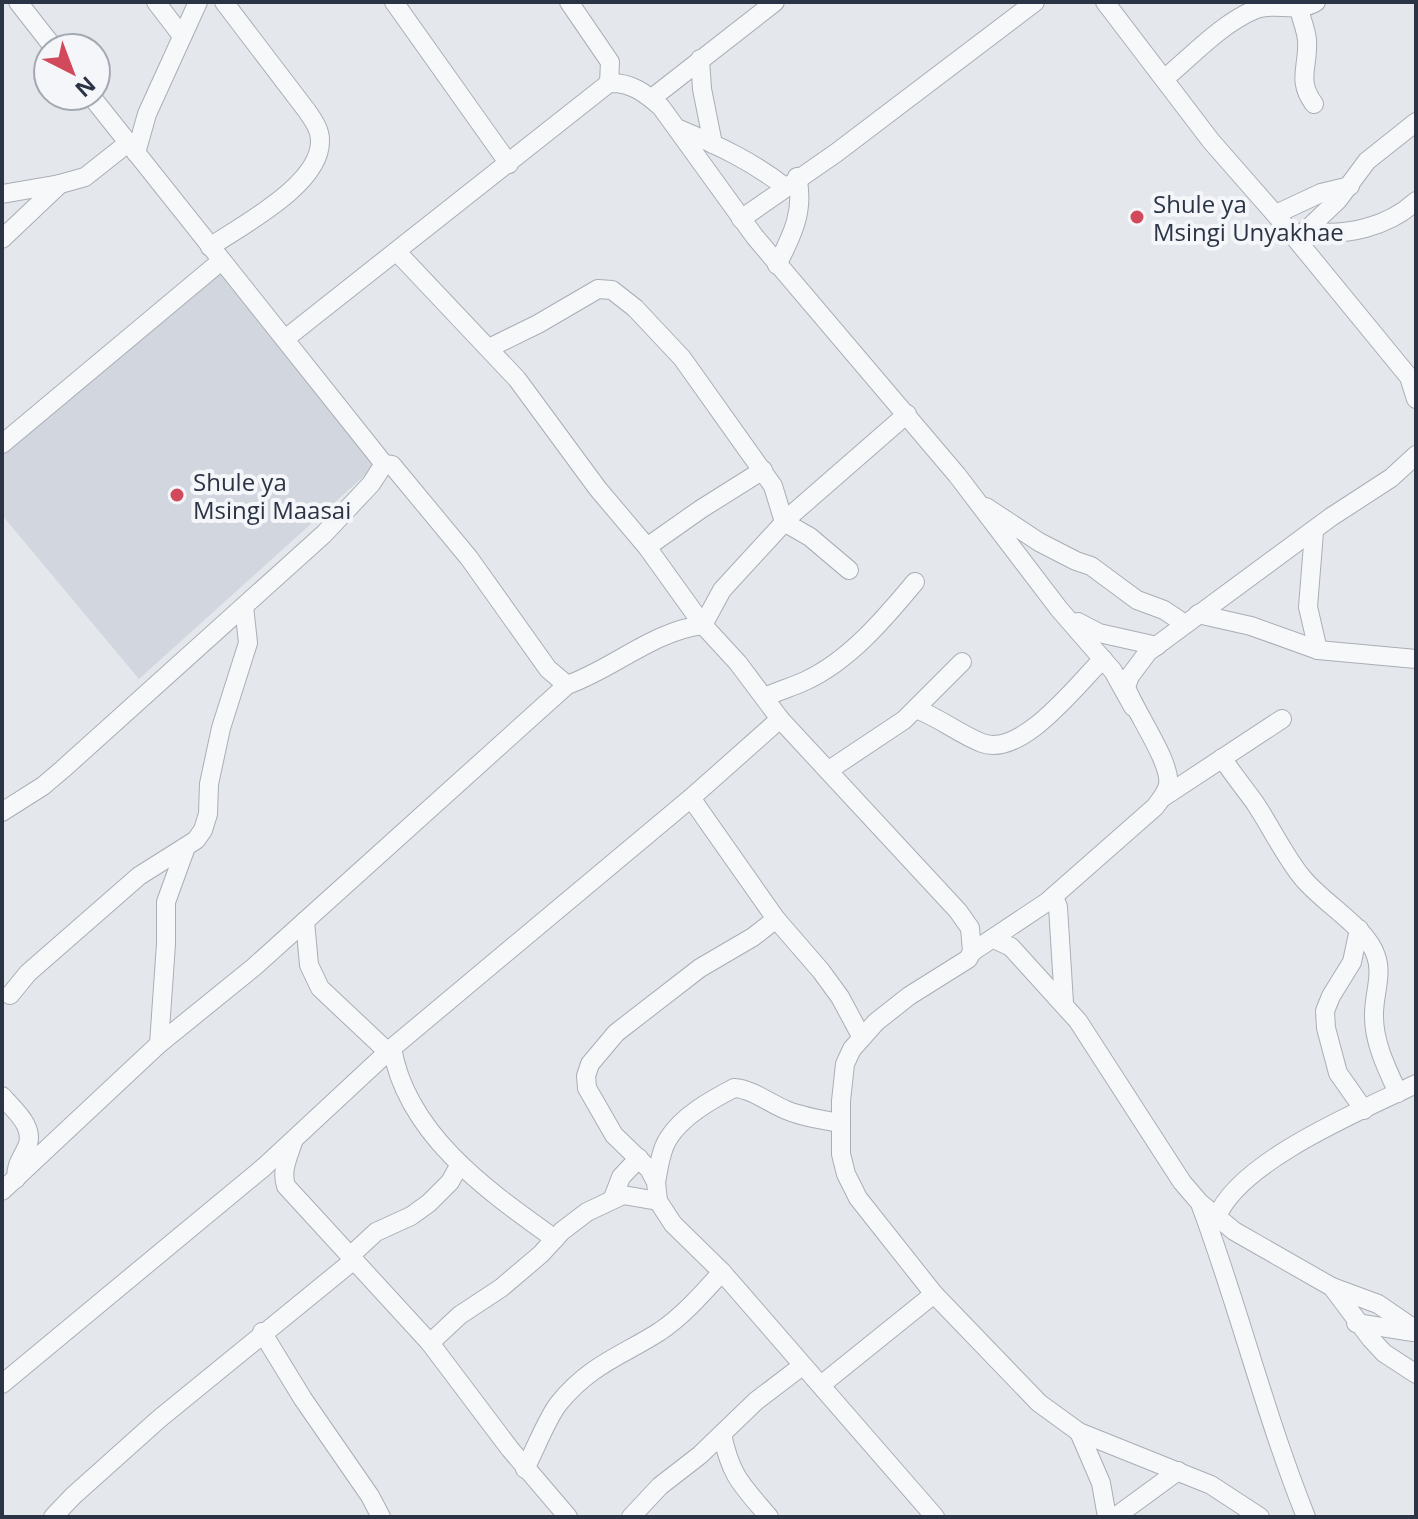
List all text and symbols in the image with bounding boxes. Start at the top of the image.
north arrow [32,32,112,112]
text: N [69,70,103,105]
place label: Shule ya Msingi Unyakhae [1153,187,1344,248]
marker: Shule ya Msingi Unyakhae [1128,208,1146,226]
place label: Shule ya Msingi Maasai [193,465,351,526]
marker: Shule ya Msingi Maasai [168,486,186,504]

